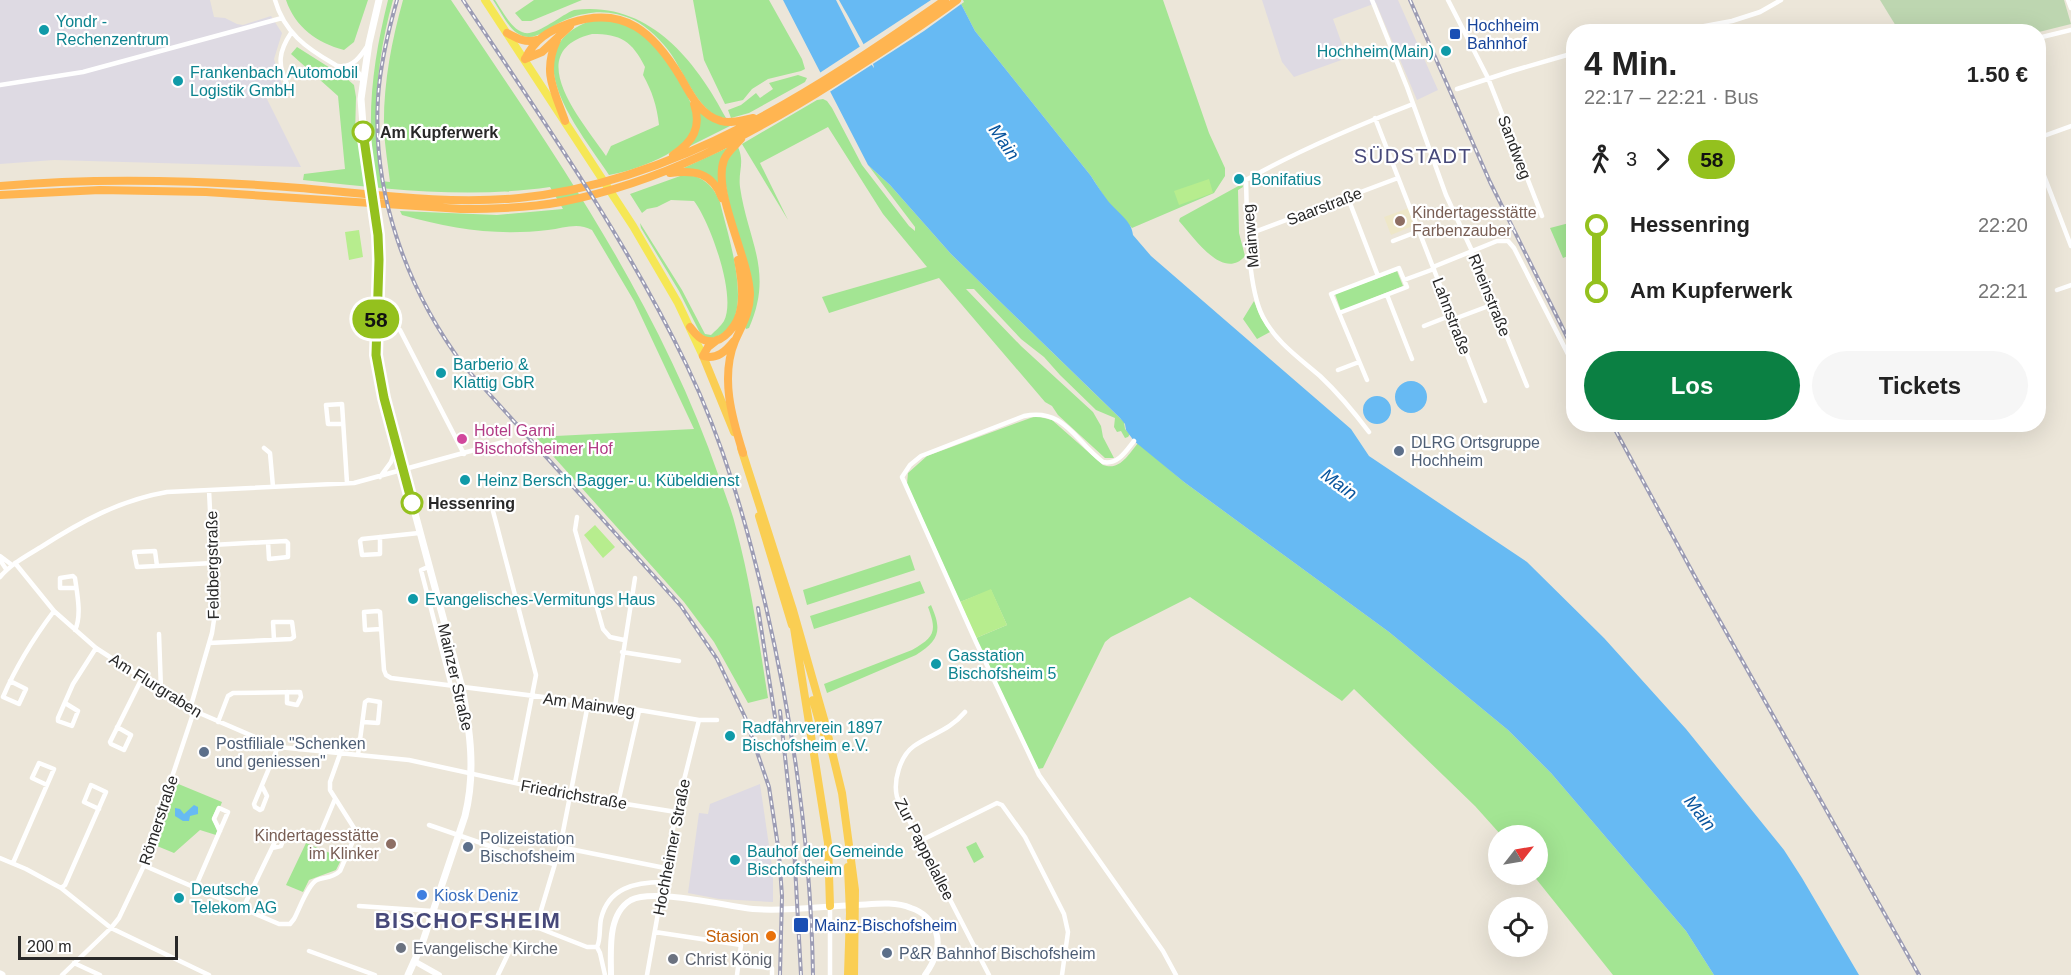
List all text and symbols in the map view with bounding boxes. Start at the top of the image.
place label: Yondr - Rechenzentrum [56,13,169,48]
place label: Hochheim Bahnhof [1467,17,1539,52]
marker: Yondr - Rechenzentrum [37,23,51,37]
marker: Hochheim Bahnhof [1448,27,1462,41]
place label: Hochheim(Main) [1317,43,1434,60]
marker: Hochheim(Main) [1439,44,1453,58]
text: 4 Min. [1584,45,1678,82]
text: 1.50 € [1967,62,2028,87]
place label: Frankenbach Automobil Logistik GmbH [190,64,358,99]
marker: Frankenbach Automobil Logistik GmbH [171,74,185,88]
text: 22:17 – 22:21 · Bus [1584,86,1759,108]
street label: Sandweg [1495,113,1534,181]
water label: Main [985,120,1023,164]
marker: Am Kupferwerk [352,121,374,143]
place label: Am Kupferwerk [380,124,498,141]
icon: walk [1584,143,1617,176]
icon: forward [1646,143,1679,176]
district label: SÜDSTADT [1354,145,1472,167]
text: 3 [1626,148,1637,170]
text: 58 [1700,148,1723,171]
place label: Bonifatius [1251,171,1321,188]
marker: Bonifatius [1232,172,1246,186]
street label: Saarstraße [1284,184,1364,229]
street label: Mainweg [1239,203,1262,269]
place label: Kindertagesstätte Farbenzauber [1412,204,1537,239]
text: Hessenring [1630,212,1750,237]
marker: Kindertagesstätte Farbenzauber [1393,214,1407,228]
text: 22:20 [1978,214,2028,236]
street label: Rheinstraße [1465,252,1514,339]
street label: Lahnstraße [1429,275,1474,357]
text: Am Kupferwerk [1630,278,1793,303]
text: 22:21 [1978,280,2028,302]
line badge: 58 [349,300,403,338]
text: 58 [364,308,388,331]
button: Los [1584,351,1800,420]
button: Tickets [1812,351,2028,420]
place label: Barberio & Klattig GbR [453,356,535,391]
marker: Barberio & Klattig GbR [434,366,448,380]
place label: Hotel Garni Bischofsheimer Hof [474,422,613,457]
marker: Hotel Garni Bischofsheimer Hof [455,432,469,446]
place label: DLRG Ortsgruppe Hochheim [1411,434,1540,469]
marker: DLRG Ortsgruppe Hochheim [1392,444,1406,458]
water label: Main [1317,464,1361,504]
place label: Heinz Bersch Bagger- u. Kübeldienst [477,472,740,489]
marker: Heinz Bersch Bagger- u. Kübeldienst [458,473,472,487]
marker: Hessenring [401,492,423,514]
place label: Hessenring [428,495,515,512]
street label: Feldbergstraße [203,511,222,619]
place label: Evangelisches-Vermitungs Haus [425,591,655,608]
marker: Evangelisches-Vermitungs Haus [406,592,420,606]
street label: Mainzer Straße [435,622,476,732]
place label: Gasstation Bischofsheim 5 [948,647,1057,682]
street label: Am Flurgraben [106,650,205,721]
marker: Gasstation Bischofsheim 5 [929,657,943,671]
street label: Am Mainweg [542,690,636,719]
place label: Radfahrverein 1897 Bischofsheim e.V. [742,719,883,754]
marker: Radfahrverein 1897 Bischofsheim e.V. [723,729,737,743]
place label: Postfiliale "Schenken und geniessen" [216,735,366,770]
marker: Postfiliale "Schenken und geniessen" [197,745,211,759]
street label: Römerstraße [136,773,181,867]
street label: Friedrichstraße [519,777,628,812]
street label: Hochheimer Straße [650,777,693,917]
water label: Main [1680,791,1720,835]
street label: Zur Pappelallee [892,795,958,903]
north arrow [1488,825,1548,885]
map controls [1488,825,1548,957]
place label: Kindertagesstätte im Klinker [254,827,380,862]
place label: Polizeistation Bischofsheim [480,830,575,865]
marker: Kindertagesstätte im Klinker [384,837,398,851]
marker: Polizeistation Bischofsheim [461,840,475,854]
place label: Bauhof der Gemeinde Bischofsheim [747,843,904,878]
marker: Bauhof der Gemeinde Bischofsheim [728,853,742,867]
place label: Deutsche Telekom AG [191,881,277,916]
place label: Kiosk Deniz [434,887,518,904]
marker: Kiosk Deniz [415,888,429,902]
marker: Deutsche Telekom AG [172,891,186,905]
button: locate [1488,897,1548,957]
district label: BISCHOFSHEIM [375,908,561,933]
marker: Mainz-Bischofsheim [792,916,810,934]
place label: Mainz-Bischofsheim [814,917,957,934]
place label: Stasion [706,928,759,945]
marker: Stasion [764,929,778,943]
scale bar [18,933,178,960]
text: 200 m [27,938,71,955]
place label: Evangelische Kirche [413,940,558,957]
marker: Evangelische Kirche [394,941,408,955]
place label: P&R Bahnhof Bischofsheim [899,945,1096,962]
marker: P&R Bahnhof Bischofsheim [880,946,894,960]
place label: Christ König [685,951,772,968]
marker: Christ König [666,952,680,966]

